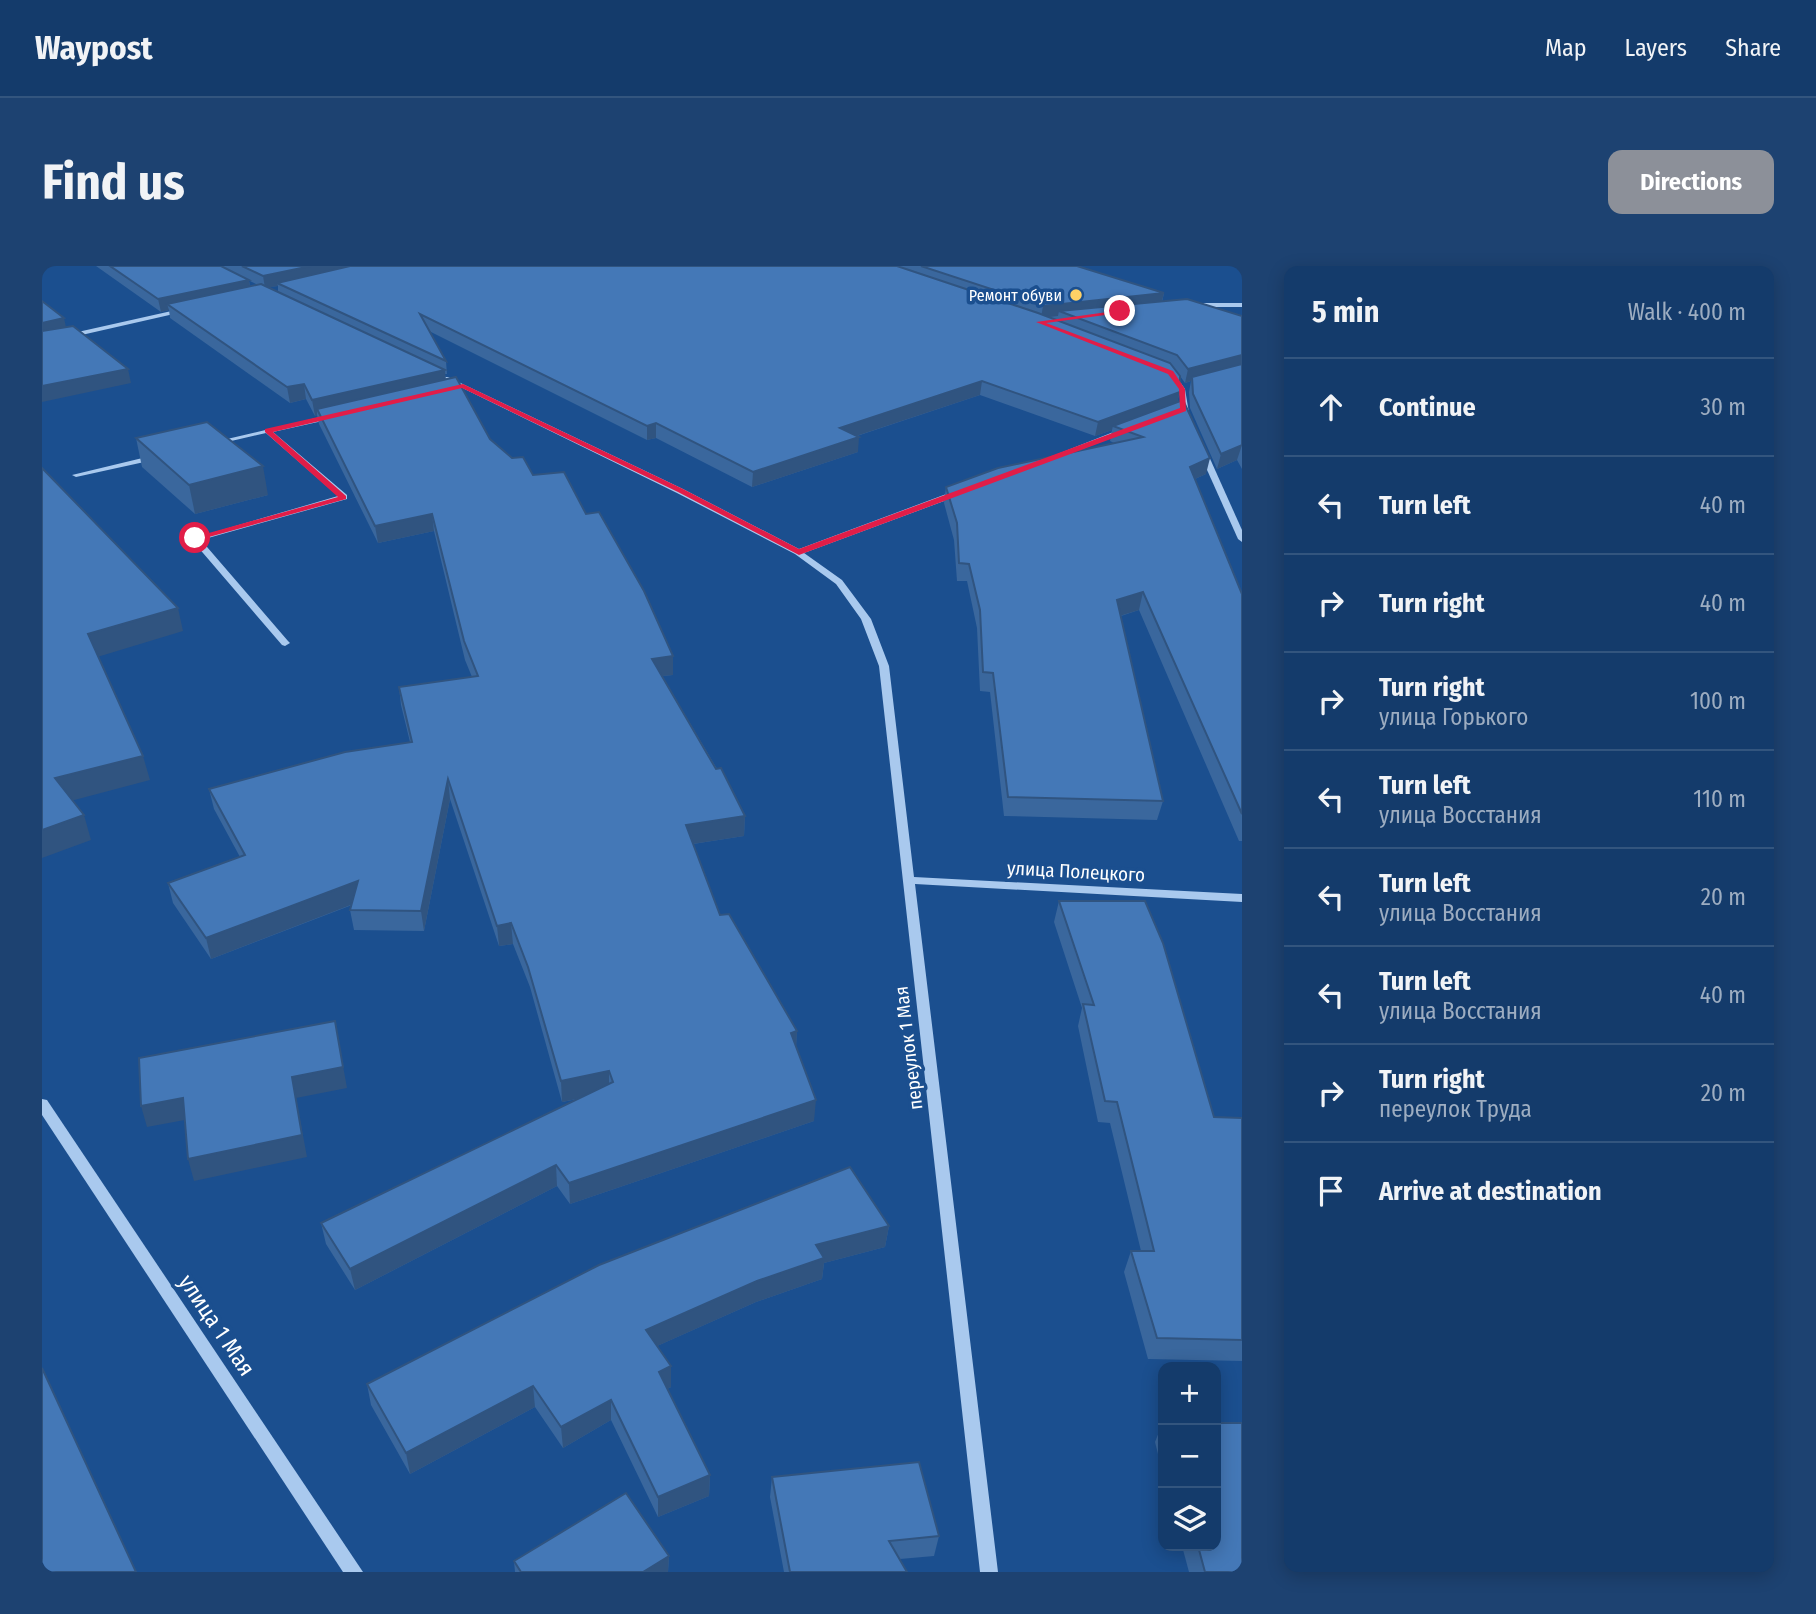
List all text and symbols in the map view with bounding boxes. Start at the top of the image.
text: Waypost [35,28,153,68]
text: Map [1545,34,1587,62]
text: Layers [1625,34,1687,62]
text: Share [1725,34,1781,62]
button: Directions [1608,150,1774,214]
text: Find us [42,153,185,212]
place label: Ремонт обуви [969,286,1062,305]
marker: Ремонт обуви [1068,287,1084,303]
text: 5 min [1312,294,1379,330]
route end [1104,295,1135,326]
text: Walk · 400 m [1628,298,1746,326]
icon: ahead [1312,388,1350,426]
text: Continue [1379,392,1476,423]
text: 30 m [1701,393,1746,421]
icon: left [1312,486,1350,524]
text: Turn left [1379,490,1471,521]
text: 40 m [1700,491,1746,519]
route start [179,522,210,553]
icon: right [1312,584,1350,622]
text: Turn right [1379,588,1485,619]
text: 40 m [1700,589,1746,617]
text: Turn right [1379,672,1485,703]
icon: right [1312,682,1350,720]
text: 100 m [1690,687,1746,715]
text: улица Горького [1379,703,1528,731]
text: Turn left [1379,770,1471,801]
icon: left [1312,780,1350,818]
text: 110 m [1693,785,1746,813]
text: улица Восстания [1379,801,1542,829]
street label: улица Полецкого [1006,856,1146,887]
text: Turn left [1379,868,1471,899]
icon: left [1312,878,1350,916]
text: 20 m [1701,883,1746,911]
text: улица Восстания [1379,899,1542,927]
text: Turn left [1379,966,1471,997]
icon: left [1312,976,1350,1014]
text: 40 m [1700,981,1746,1009]
street label: переулок 1 Мая [890,985,927,1111]
text: улица Восстания [1379,997,1542,1025]
text: Turn right [1379,1064,1485,1095]
icon: right [1312,1074,1350,1112]
text: 20 m [1701,1079,1746,1107]
text: переулок Труда [1379,1095,1532,1123]
icon: arrive [1312,1172,1350,1210]
text: Arrive at destination [1379,1176,1602,1207]
street label: улица 1 Мая [173,1269,261,1381]
map controls [1158,1362,1221,1551]
button: + [1158,1362,1221,1425]
button: − [1158,1425,1221,1488]
button: layers [1158,1488,1221,1551]

